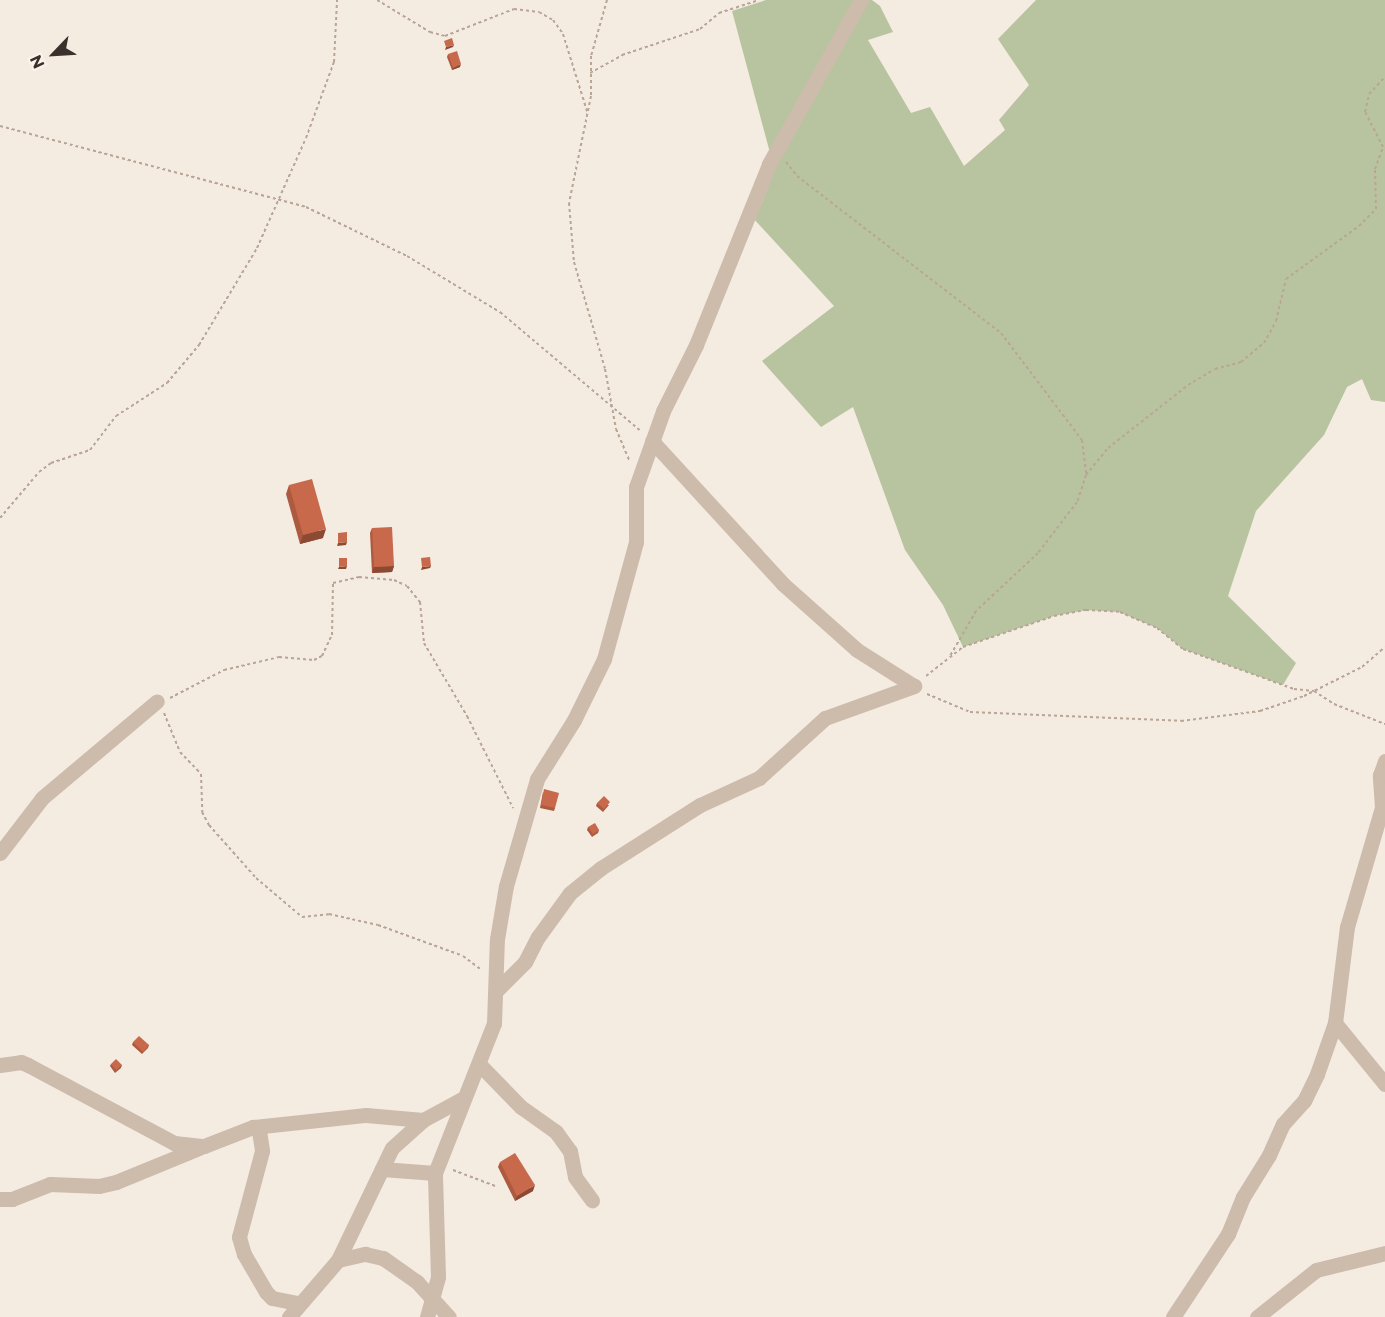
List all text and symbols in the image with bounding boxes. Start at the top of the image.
north arrow [24,24,84,84]
text: N [26,52,49,72]

